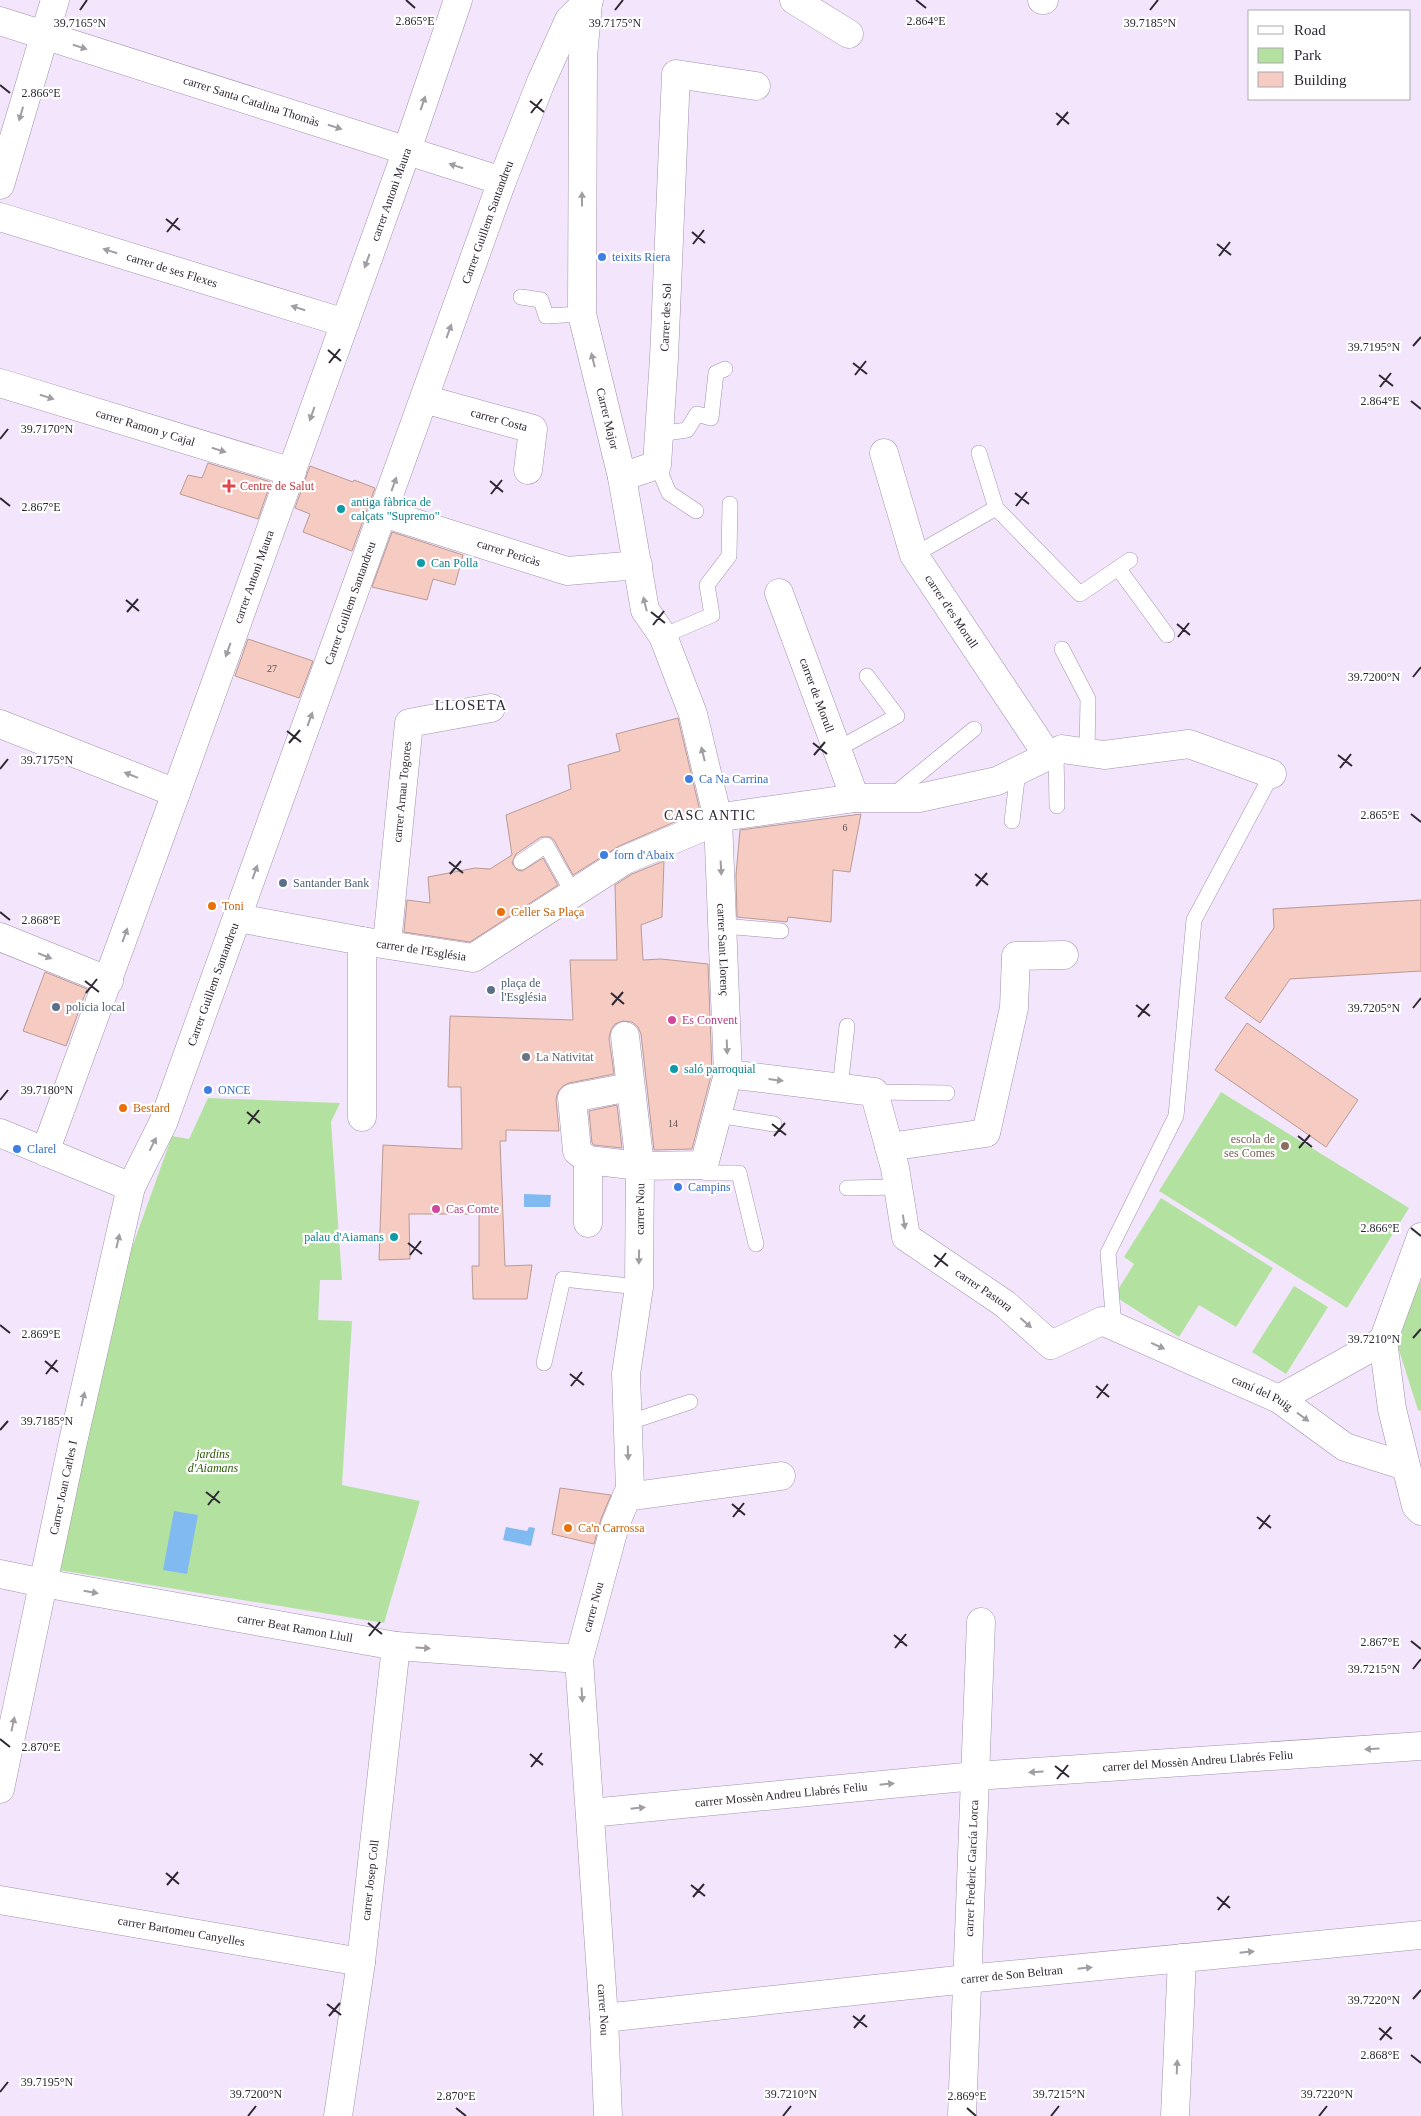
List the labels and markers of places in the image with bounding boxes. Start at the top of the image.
place label: teixits Riera [612,250,671,264]
marker: teixits Riera [596,251,608,263]
marker: Centre de Salut [222,479,236,493]
place label: Centre de Salut [240,479,315,493]
place label: antiga fàbrica de calçats "Supremo" [351,495,440,523]
marker: antiga fàbrica de calçats "Supremo" [335,503,347,515]
place label: Can Polla [431,556,479,570]
marker: Can Polla [415,557,427,569]
place label: Ca Na Carrina [699,772,769,786]
marker: Ca Na Carrina [683,773,695,785]
place label: forn d'Abaix [614,848,674,862]
marker: forn d'Abaix [598,849,610,861]
place label: Santander Bank [293,876,369,890]
marker: Santander Bank [277,877,289,889]
place label: Toni [222,899,244,913]
marker: Toni [206,900,218,912]
place label: Celler Sa Plaça [511,905,585,919]
marker: Celler Sa Plaça [495,906,507,918]
place label: plaça de l'Església [501,976,547,1004]
marker: plaça de l'Església [485,984,497,996]
place label: policia local [66,1000,126,1014]
marker: policia local [50,1001,62,1013]
place label: Es Convent [682,1013,738,1027]
marker: Es Convent [666,1014,678,1026]
place label: La Nativitat [536,1050,594,1064]
marker: La Nativitat [520,1051,532,1063]
place label: saló parroquial [684,1062,756,1076]
marker: saló parroquial [668,1063,680,1075]
place label: ONCE [218,1083,251,1097]
marker: ONCE [202,1084,214,1096]
place label: Bestard [133,1101,170,1115]
marker: Bestard [117,1102,129,1114]
place label: escola de ses Comes [1224,1132,1275,1160]
marker: escola de ses Comes [1279,1140,1291,1152]
place label: Clarel [27,1142,57,1156]
marker: Clarel [11,1143,23,1155]
place label: Campins [688,1180,731,1194]
marker: Campins [672,1181,684,1193]
place label: Cas Comte [446,1202,499,1216]
marker: Cas Comte [430,1203,442,1215]
place label: palau d'Aiamans [304,1230,384,1244]
marker: palau d'Aiamans [388,1231,400,1243]
place label: Ca'n Carrossa [578,1521,645,1535]
marker: Ca'n Carrossa [562,1522,574,1534]

